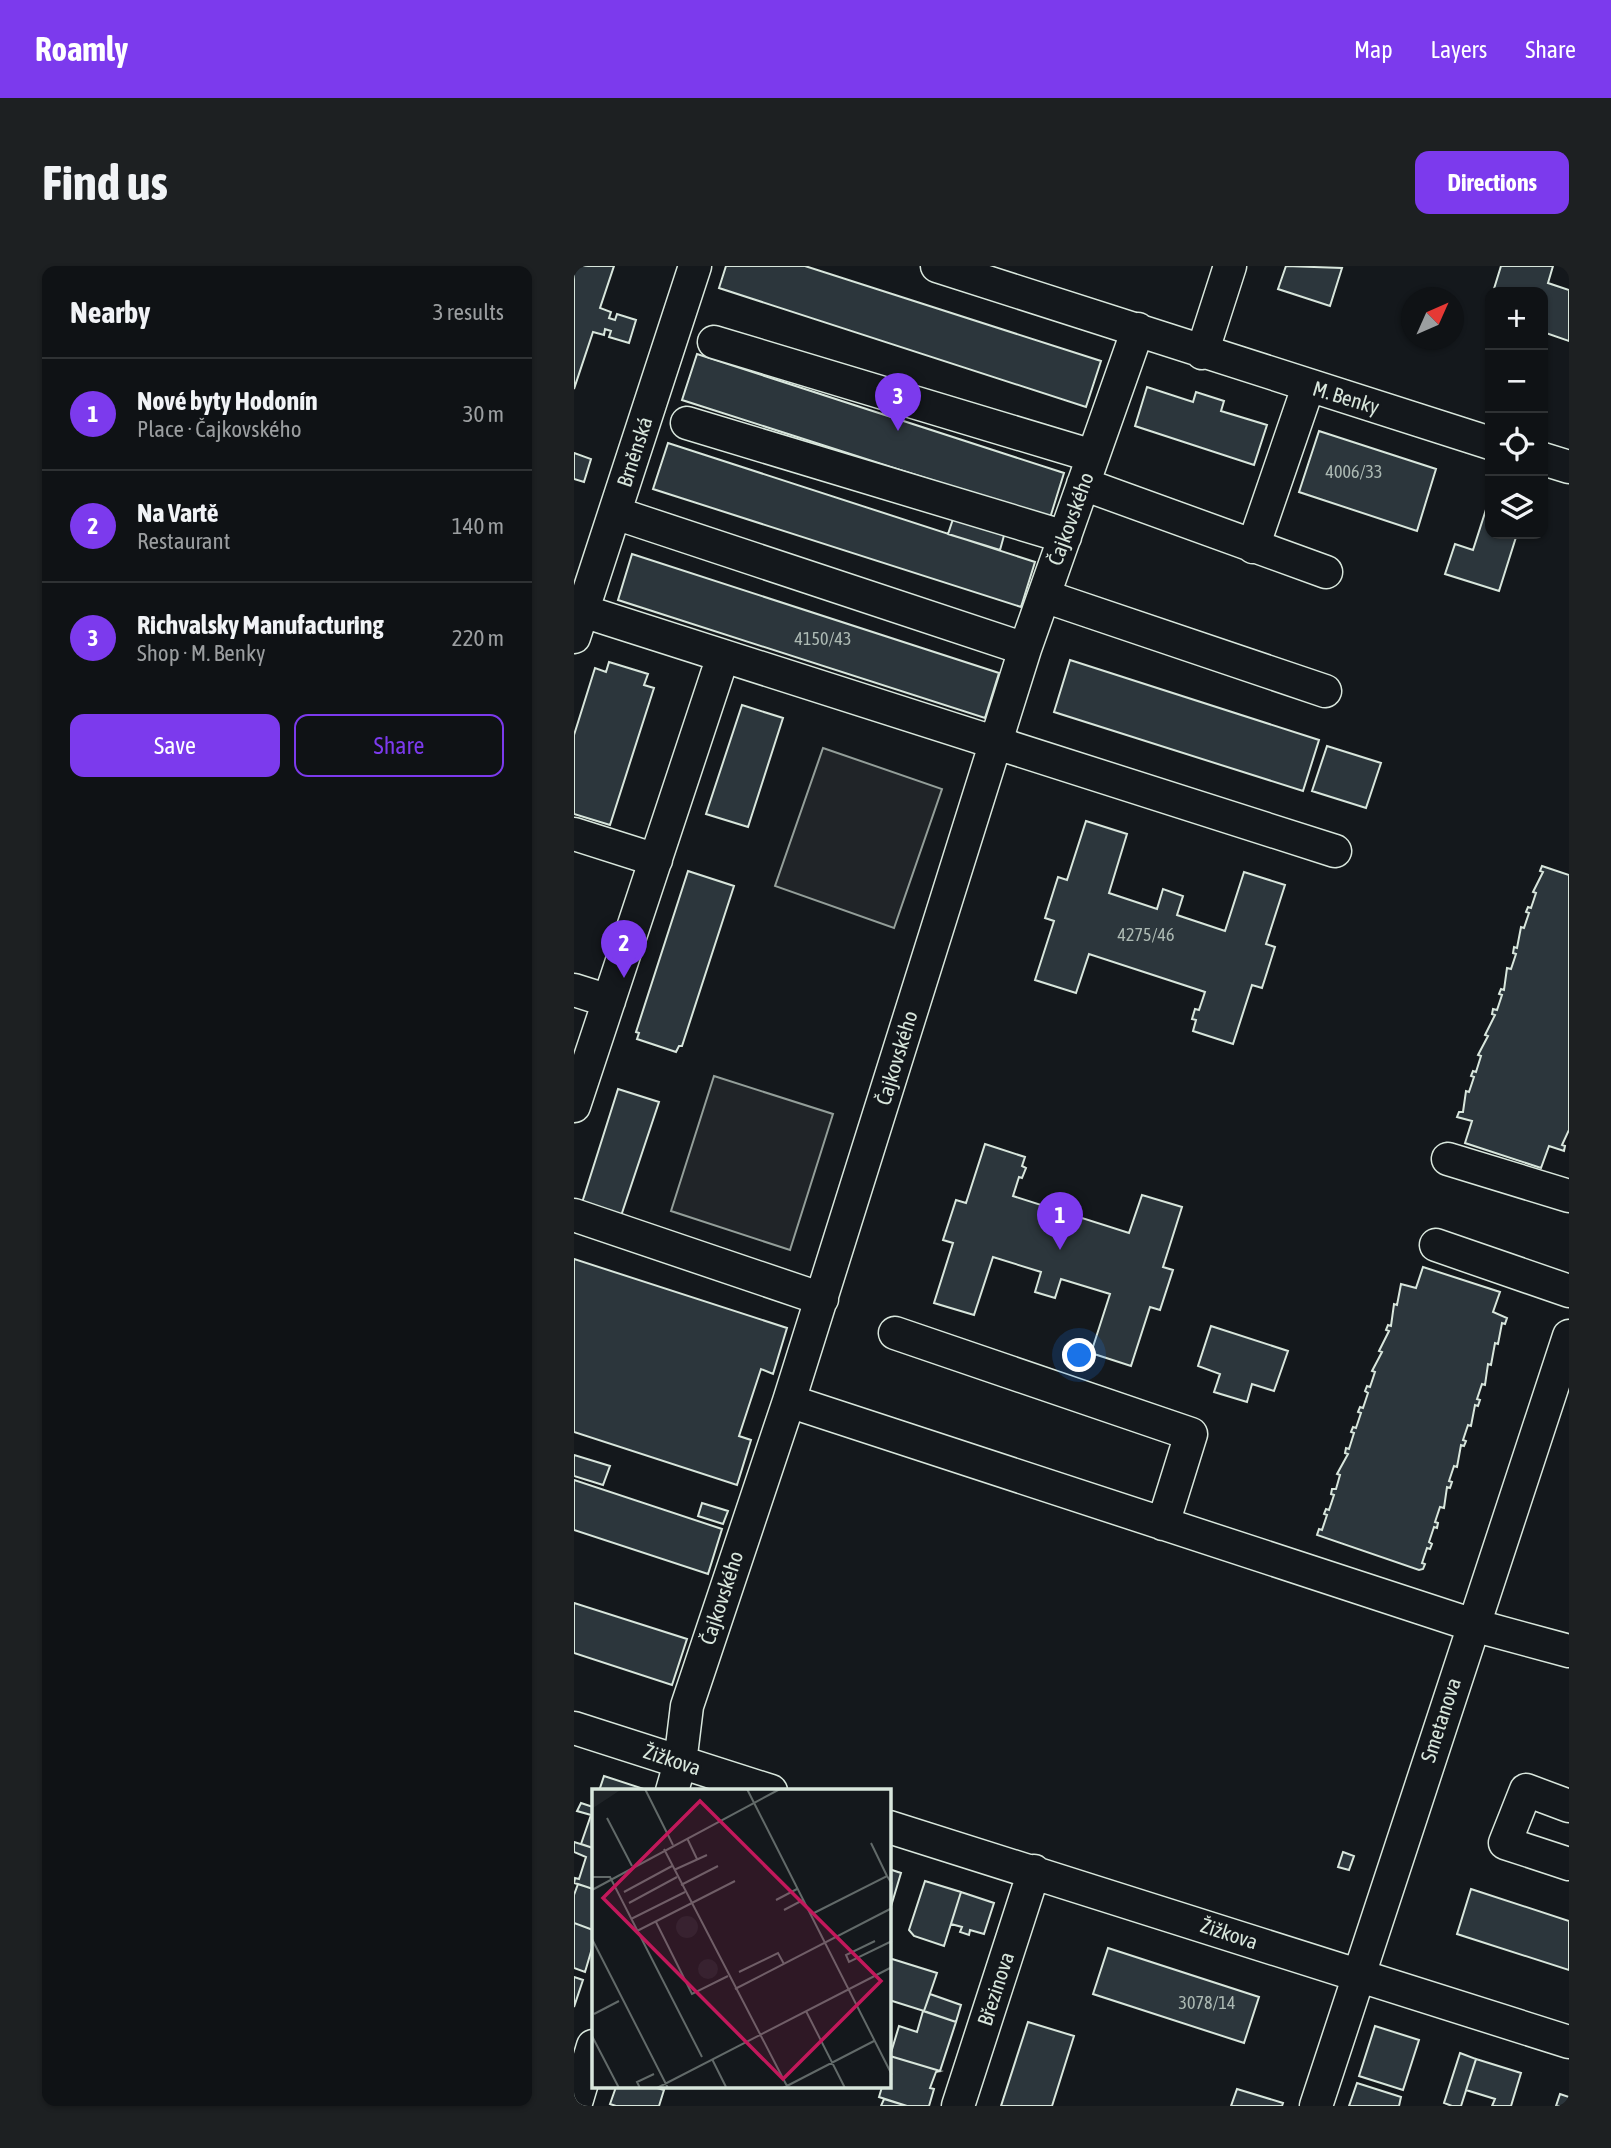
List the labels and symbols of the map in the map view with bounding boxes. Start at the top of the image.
north arrow [1401,287,1464,350]
pin: 3 [875,373,921,431]
street label: M. Benky [1310,376,1383,419]
street label: Brněnská [611,414,657,490]
house number: 4006/33 [1326,461,1382,482]
street label: Čajkovského [1042,469,1098,568]
house number: 4150/43 [795,628,851,649]
pin: 2 [601,920,647,978]
house number: 4275/46 [1118,924,1174,945]
street label: Čajkovského [870,1008,922,1108]
pin: 1 [1037,1192,1083,1250]
your location [1062,1338,1096,1372]
street label: Čajkovského [695,1548,747,1648]
street label: Smetanova [1415,1674,1465,1765]
street label: Žižkova [641,1739,704,1780]
inset map [592,1789,891,2088]
street label: Žižkova [1198,1913,1261,1954]
street label: Březinova [972,1949,1018,2029]
house number: 3078/14 [1179,1992,1235,2013]

